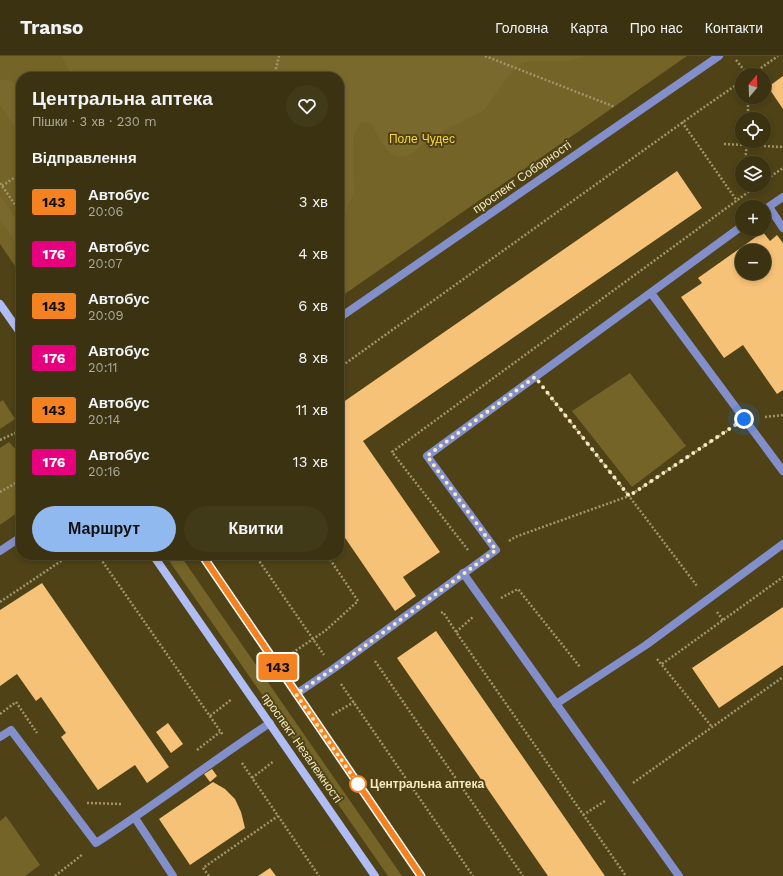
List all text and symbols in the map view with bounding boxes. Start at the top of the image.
text: Transo [20,16,84,39]
text: Головна [495,20,548,36]
text: Карта [570,20,608,36]
text: Про нас [630,20,683,36]
text: Контакти [705,20,763,36]
north arrow [735,68,771,104]
map controls [735,68,771,280]
button: heart [286,85,328,127]
text: Центральна аптека [32,87,213,110]
button: locate [735,112,771,148]
text: Пішки · 3 хв · 230 m [32,114,157,129]
park label: Поле Чудес [389,132,455,146]
street label: проспект Соборності [470,138,574,216]
text: Відправлення [32,149,137,167]
button: layers [735,156,771,192]
text: Автобус [88,186,150,204]
text: 3 хв [299,193,328,211]
text: 143 [42,194,66,210]
button: + [735,200,771,236]
text: 20:06 [88,204,124,219]
text: Автобус [88,238,150,256]
button: − [735,244,771,280]
text: 4 хв [298,245,328,263]
text: 176 [43,246,65,262]
text: 20:07 [88,256,123,271]
text: Автобус [88,290,150,308]
text: 6 хв [298,297,328,315]
text: 143 [42,298,66,314]
text: 20:09 [88,308,124,323]
text: Автобус [88,342,150,360]
text: 8 хв [298,349,328,367]
text: 176 [43,350,65,366]
text: 20:11 [88,360,118,375]
text: Автобус [88,394,150,412]
text: 11 хв [296,401,328,419]
text: 143 [42,402,66,418]
your location [734,409,754,429]
text: 20:14 [88,412,121,427]
text: Автобус [88,446,150,464]
text: 13 хв [293,453,328,471]
text: 176 [43,454,65,470]
text: 20:16 [88,464,121,479]
button: Маршрут [32,506,176,552]
button: Квитки [184,506,328,552]
line badge: 143 [255,654,301,680]
text: 143 [266,659,290,675]
street label: проспект Незалежності [259,691,345,805]
marker: Центральна аптека [349,775,367,793]
place label: Центральна аптека [370,777,485,791]

